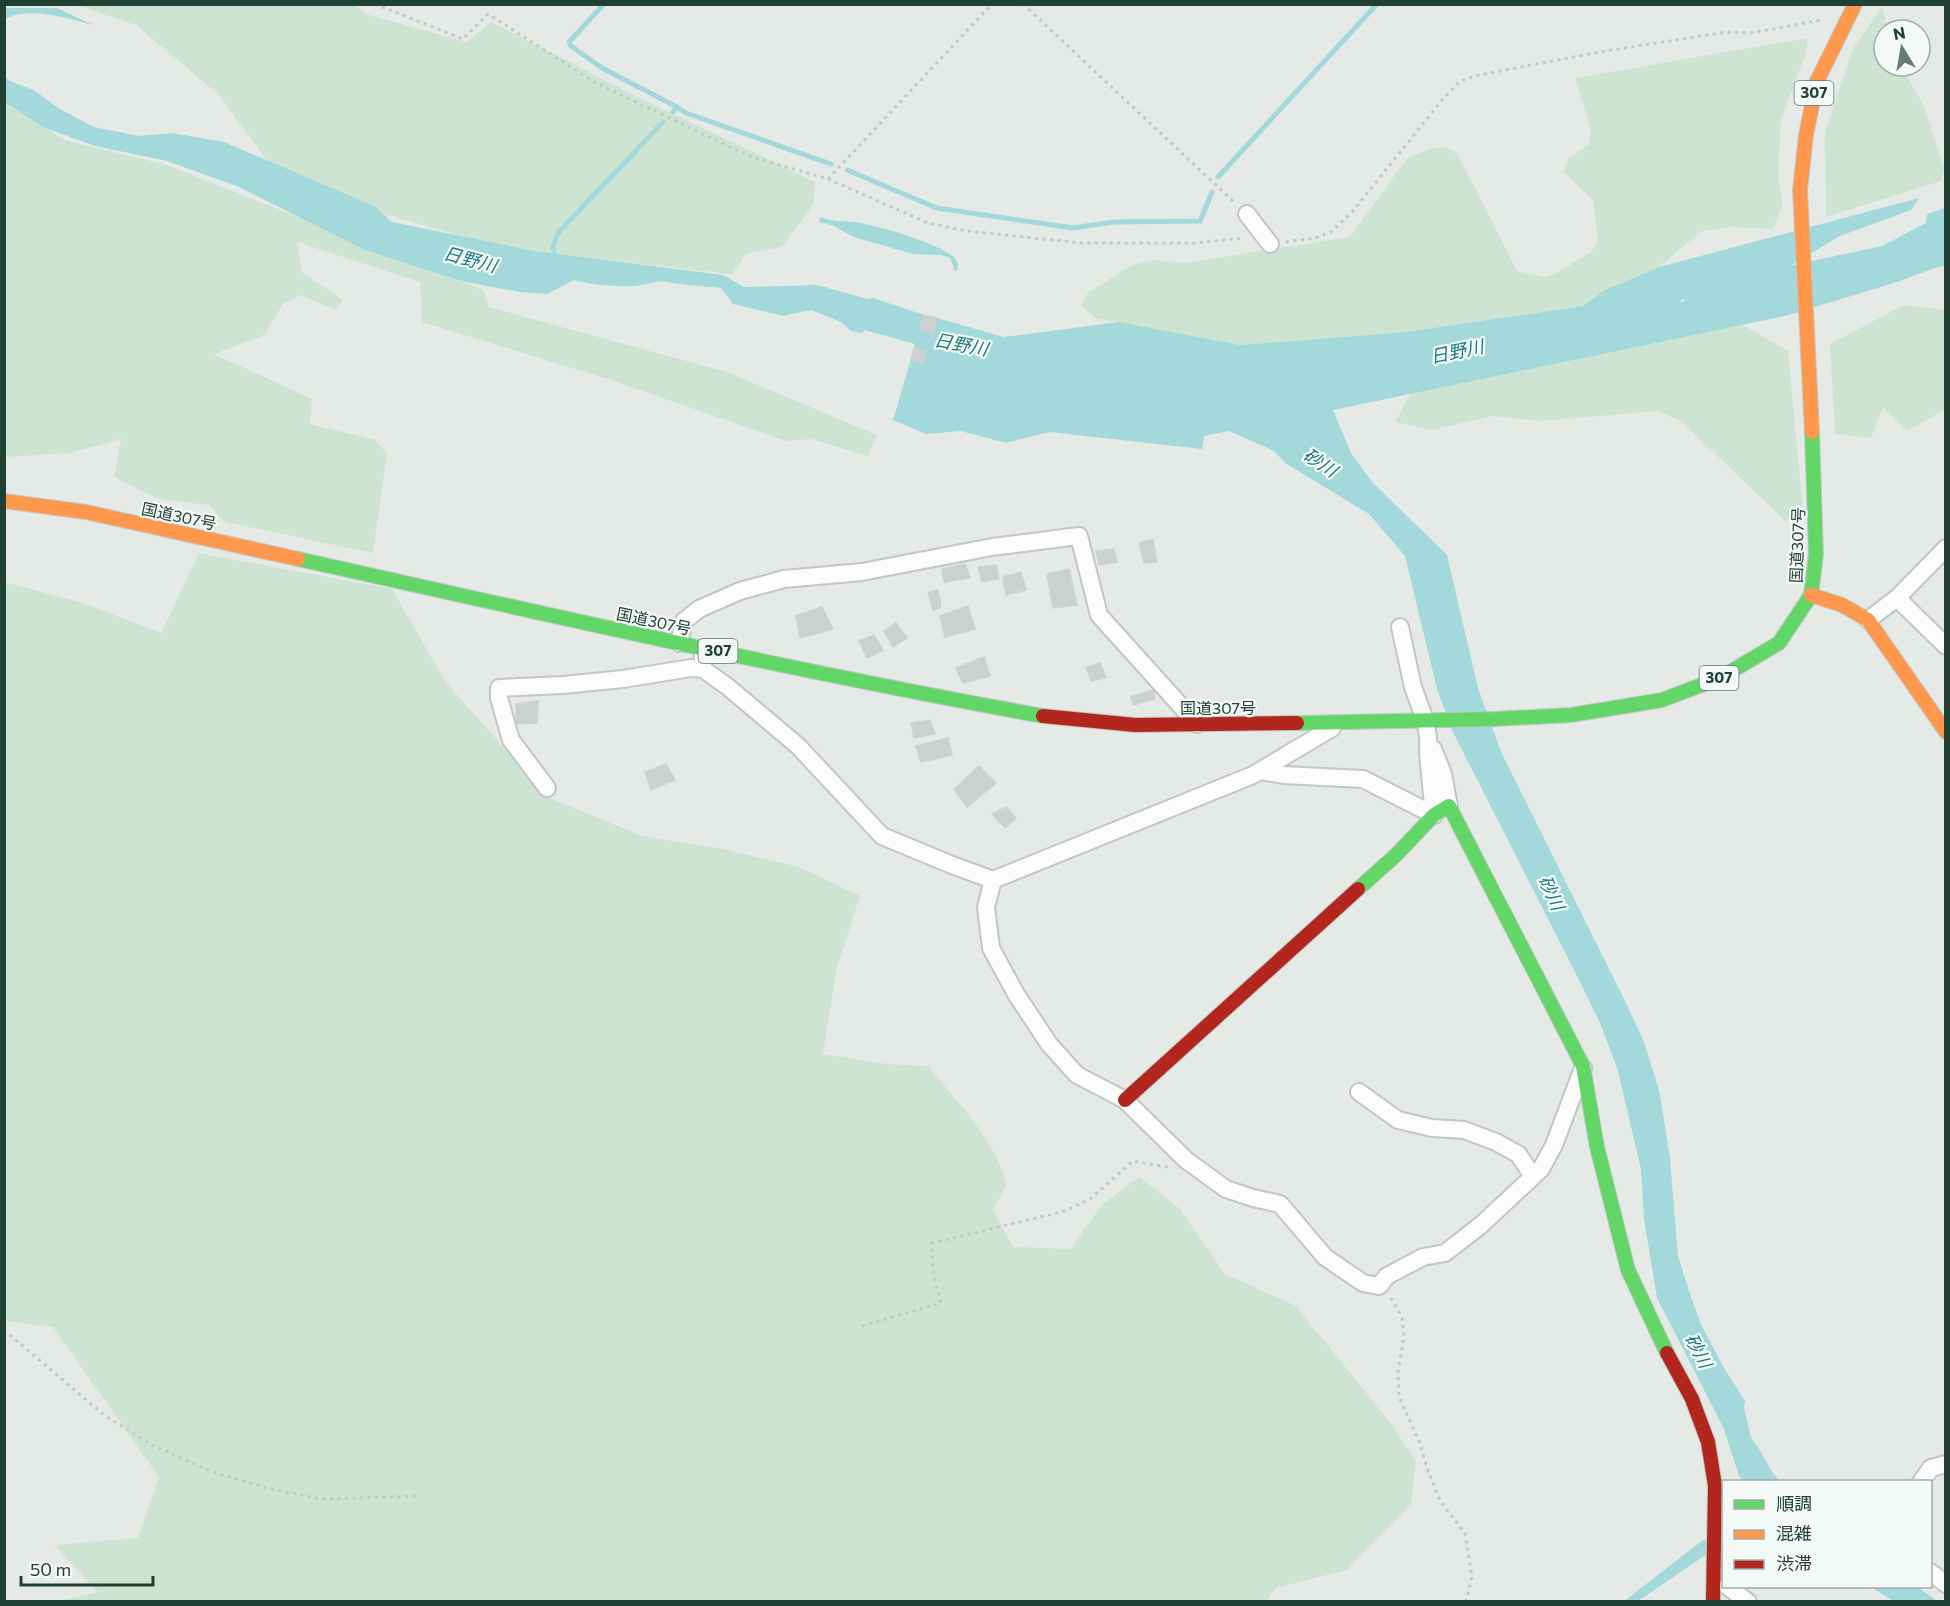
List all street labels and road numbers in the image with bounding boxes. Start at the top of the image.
road number: 307 [1794,81,1834,105]
street label: 国道307号 [140,498,218,533]
street label: 国道307号 [1786,507,1807,583]
street label: 国道307号 [615,603,693,638]
road number: 307 [698,639,738,663]
road number: 307 [1700,666,1738,690]
street label: 国道307号 [1180,698,1256,717]

